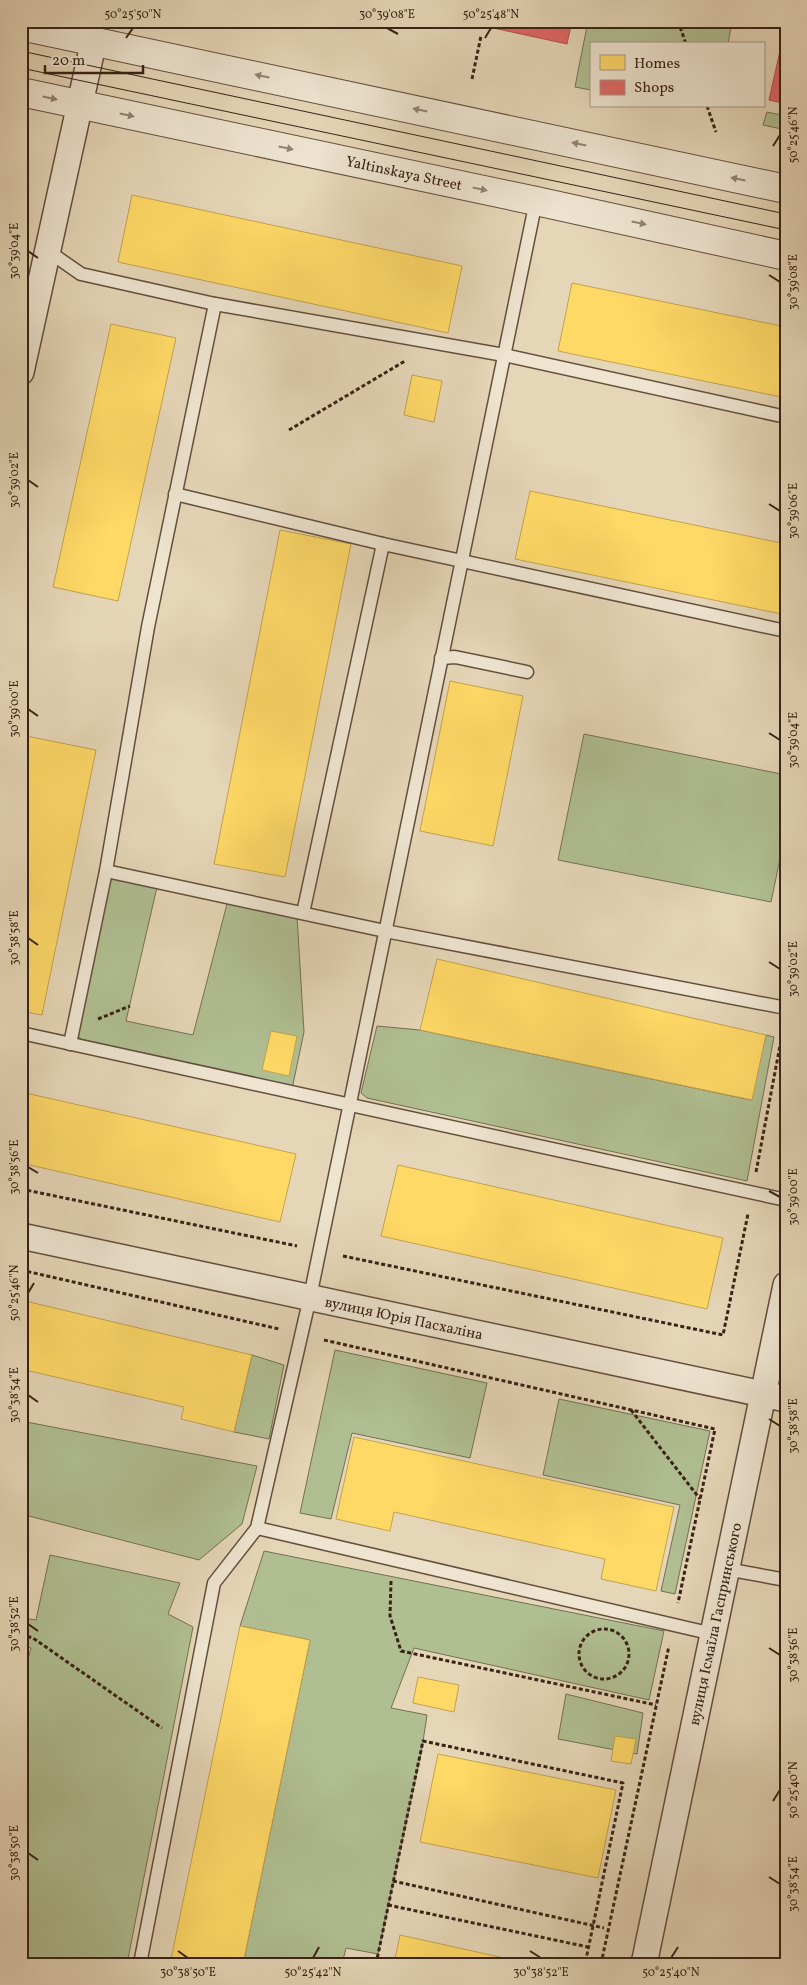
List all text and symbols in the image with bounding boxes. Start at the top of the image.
text: 50°25'50"N [105,7,162,23]
text: 30°39'08"E [359,7,415,23]
text: 50°25'48"N [463,7,519,23]
scale bar [45,42,142,74]
legend [590,42,764,108]
text: 20 m [52,51,85,72]
text: Homes [634,54,680,75]
one-way arrow [254,72,269,80]
text: Shops [634,78,674,99]
one-way arrow [43,94,58,102]
one-way arrow [413,106,428,114]
text: 50°25'46"N [786,107,802,163]
one-way arrow [120,111,136,119]
one-way arrow [571,140,587,148]
one-way arrow [279,144,294,152]
street label: Yaltinskaya Street [343,152,464,197]
one-way arrow [730,174,746,182]
one-way arrow [472,185,487,193]
one-way arrow [631,219,646,227]
text: 30°39'04"E [7,223,23,279]
text: 30°39'08"E [786,254,802,310]
text: 30°39'02"E [7,452,23,508]
text: 30°39'06"E [786,483,802,539]
text: 30°39'00"E [7,680,23,738]
text: 30°39'04"E [786,712,802,768]
text: 30°38'58"E [7,910,23,966]
text: 30°39'02"E [786,941,802,997]
text: 30°38'56"E [7,1139,23,1195]
text: 30°39'00"E [786,1168,802,1226]
text: 50°25'46"N [7,1265,23,1321]
street label: вулиця Юрія Пасхаліна [323,1292,485,1346]
text: 30°38'54"E [7,1367,23,1423]
text: 30°38'58"E [786,1398,802,1454]
street label: вулиця Ісмаїла Гаспринського [685,1521,748,1727]
text: 30°38'52"E [7,1596,23,1652]
text: 30°38'56"E [786,1627,802,1683]
text: 50°25'40"N [786,1761,802,1819]
text: 30°38'50"E [7,1825,23,1881]
text: 30°38'54"E [786,1856,802,1912]
text: 30°38'50"E [160,1965,216,1981]
text: 50°25'42"N [285,1965,342,1981]
text: 30°38'52"E [513,1965,569,1981]
text: 50°25'40"N [642,1965,700,1981]

